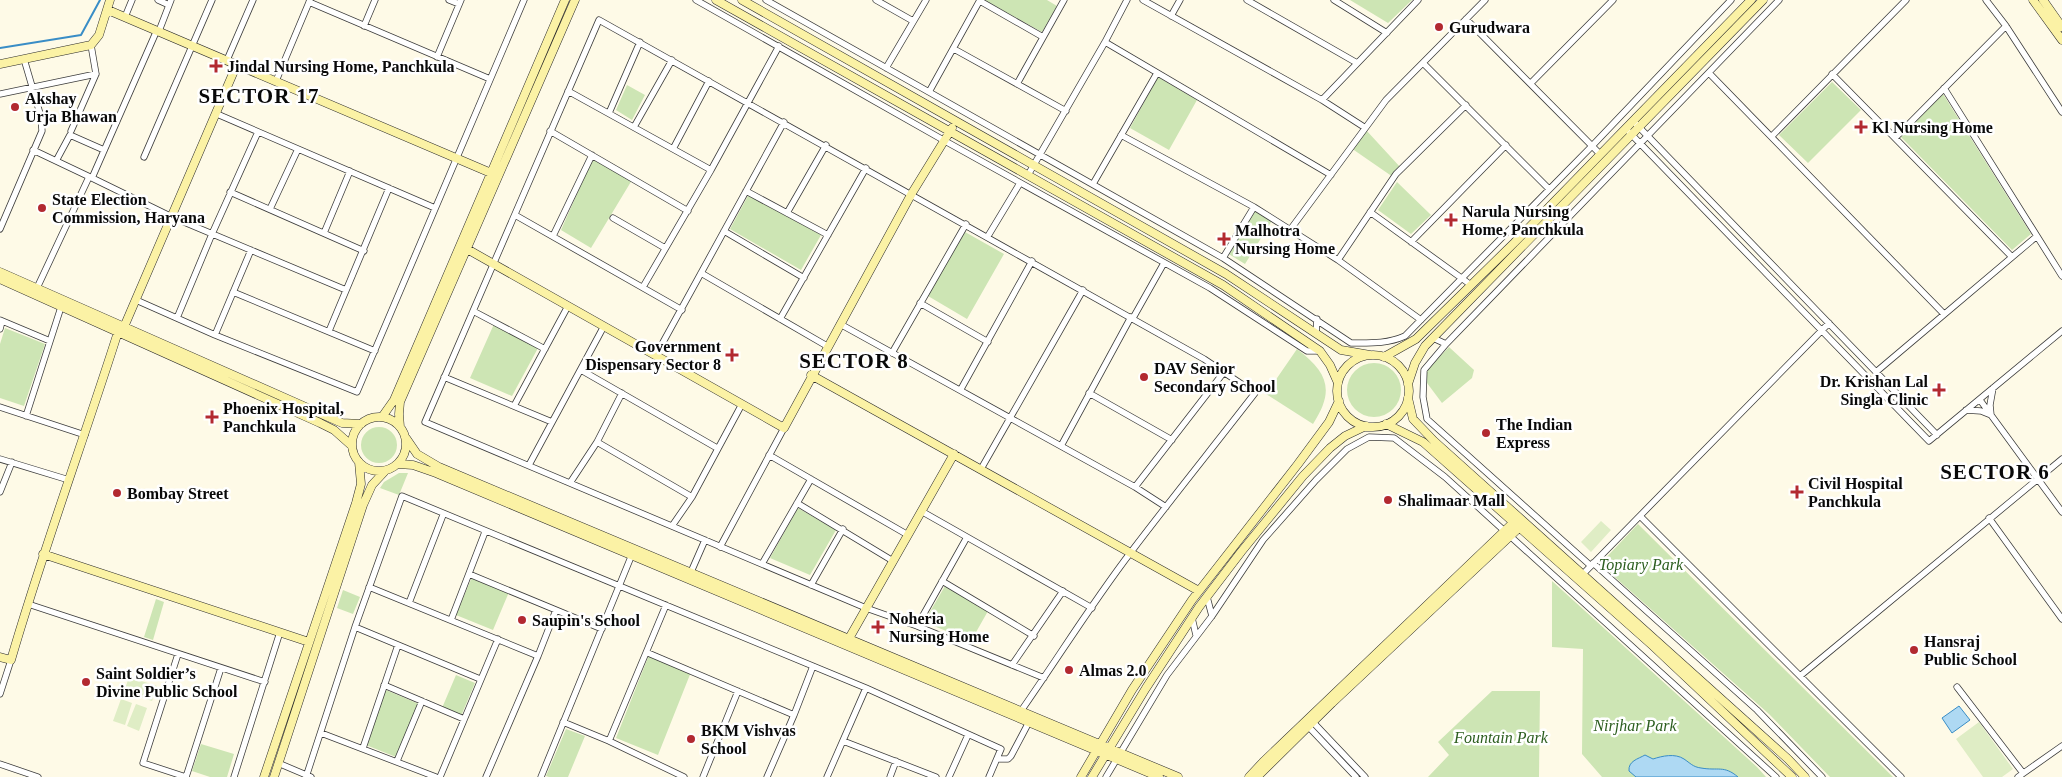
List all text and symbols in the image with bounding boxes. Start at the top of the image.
place label: Gurudwara [1449,19,1530,36]
marker: Gurudwara [1433,21,1445,33]
place label: Jindal Nursing Home, Panchkula [227,58,455,76]
marker: Jindal Nursing Home, Panchkula [209,59,223,73]
district label: SECTOR 17 [198,84,320,108]
place label: Akshay Urja Bhawan [25,90,117,126]
marker: Akshay Urja Bhawan [9,101,21,113]
place label: Kl Nursing Home [1872,119,1993,137]
marker: Kl Nursing Home [1854,120,1868,134]
place label: State Election Commission, Haryana [52,191,205,227]
marker: State Election Commission, Haryana [36,202,48,214]
place label: Narula Nursing Home, Panchkula [1462,203,1584,238]
marker: Narula Nursing Home, Panchkula [1444,213,1458,227]
place label: Malhotra Nursing Home [1235,222,1335,258]
marker: Malhotra Nursing Home [1217,232,1231,246]
place label: Government Dispensary Sector 8 [585,338,722,374]
marker: Government Dispensary Sector 8 [725,348,739,362]
district label: SECTOR 8 [799,349,909,373]
place label: DAV Senior Secondary School [1154,360,1276,396]
marker: DAV Senior Secondary School [1138,371,1150,383]
place label: Dr. Krishan Lal Singla Clinic [1820,373,1929,409]
marker: Dr. Krishan Lal Singla Clinic [1932,383,1946,397]
place label: Phoenix Hospital, Panchkula [223,400,344,435]
marker: Phoenix Hospital, Panchkula [205,410,219,424]
place label: The Indian Express [1496,416,1572,452]
marker: The Indian Express [1480,427,1492,439]
district label: SECTOR 6 [1940,460,2050,484]
place label: Civil Hospital Panchkula [1808,475,1903,510]
place label: Bombay Street [127,485,229,503]
marker: Civil Hospital Panchkula [1790,485,1804,499]
marker: Bombay Street [111,487,123,499]
place label: Shalimaar Mall [1398,492,1505,509]
marker: Shalimaar Mall [1382,494,1394,506]
park label: Topiary Park [1599,556,1684,574]
place label: Noheria Nursing Home [889,610,989,646]
place label: Saupin's School [532,612,641,630]
marker: Saupin's School [516,614,528,626]
marker: Noheria Nursing Home [871,620,885,634]
place label: Hansraj Public School [1924,633,2017,668]
marker: Hansraj Public School [1908,644,1920,656]
place label: Almas 2.0 [1079,662,1147,679]
marker: Almas 2.0 [1063,664,1075,676]
place label: Saint Soldier’s Divine Public School [96,665,238,700]
marker: Saint Soldier’s Divine Public School [80,676,92,688]
park label: Nirjhar Park [1592,717,1677,735]
place label: BKM Vishvas School [701,722,796,757]
park label: Fountain Park [1453,729,1549,746]
marker: BKM Vishvas School [685,733,697,745]

